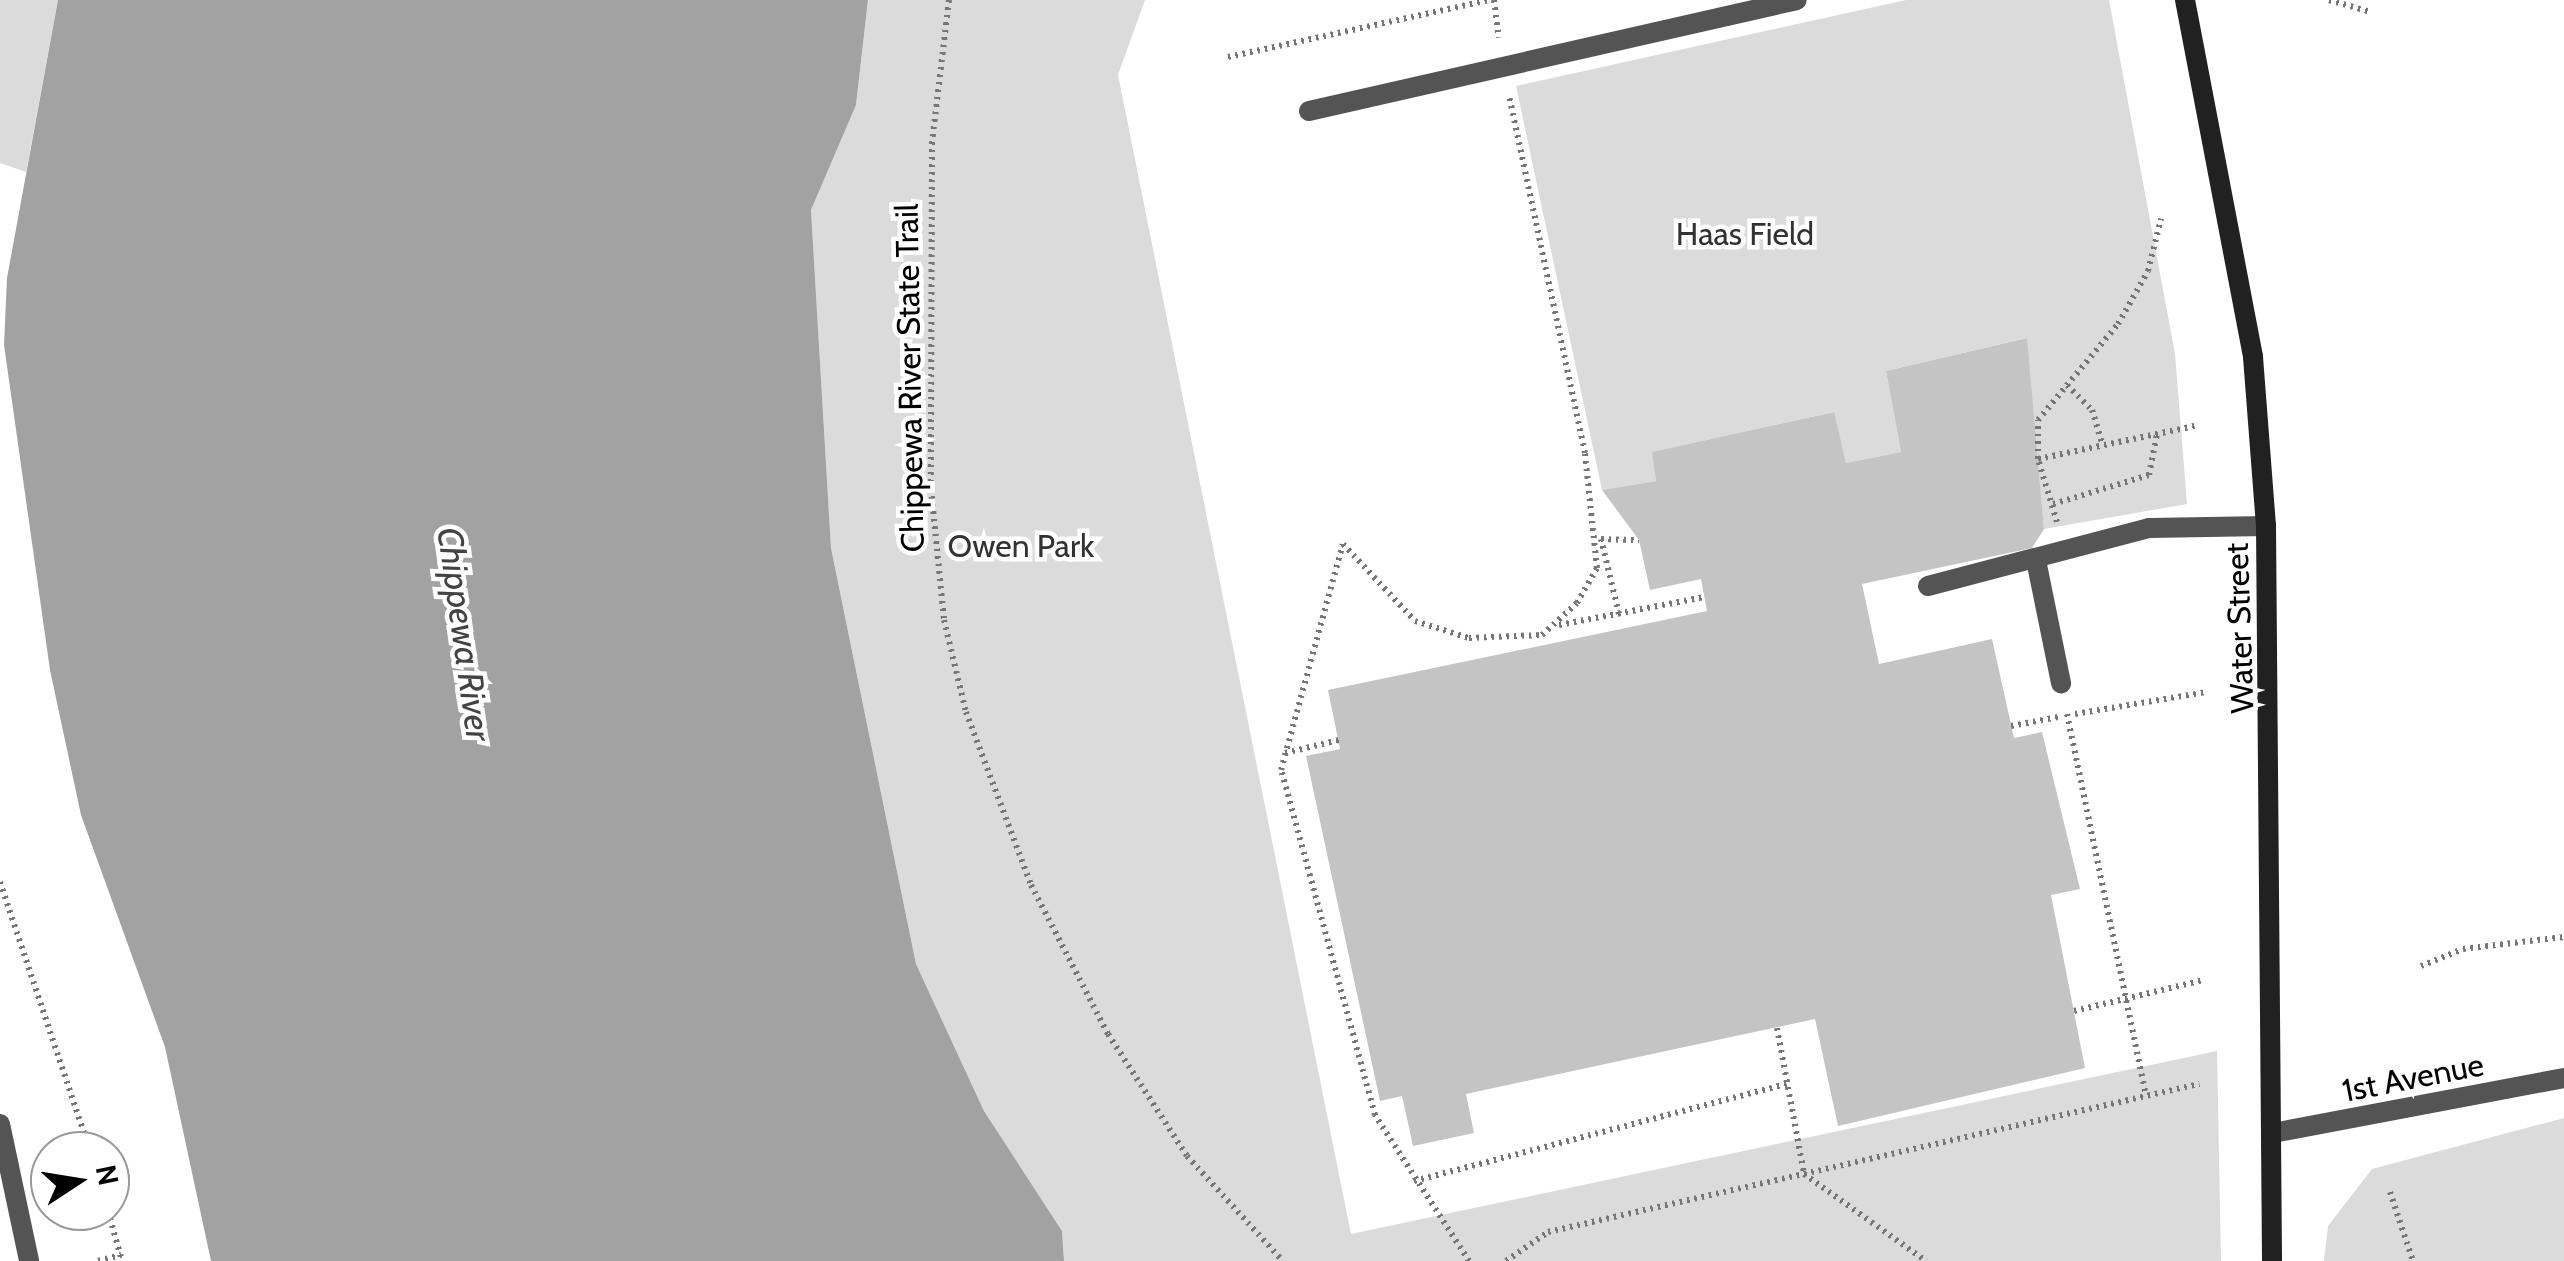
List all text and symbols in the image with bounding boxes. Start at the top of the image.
street label: Chippewa River State Trail [888,203,932,553]
park label: Haas Field [1676,215,1814,253]
water label: Chippewa River [428,524,500,744]
park label: Owen Park [948,527,1094,565]
street label: Water Street [2218,542,2262,714]
street label: 1st Avenue [2339,1045,2487,1111]
north arrow [30,1131,130,1231]
text: N [89,1162,126,1188]

